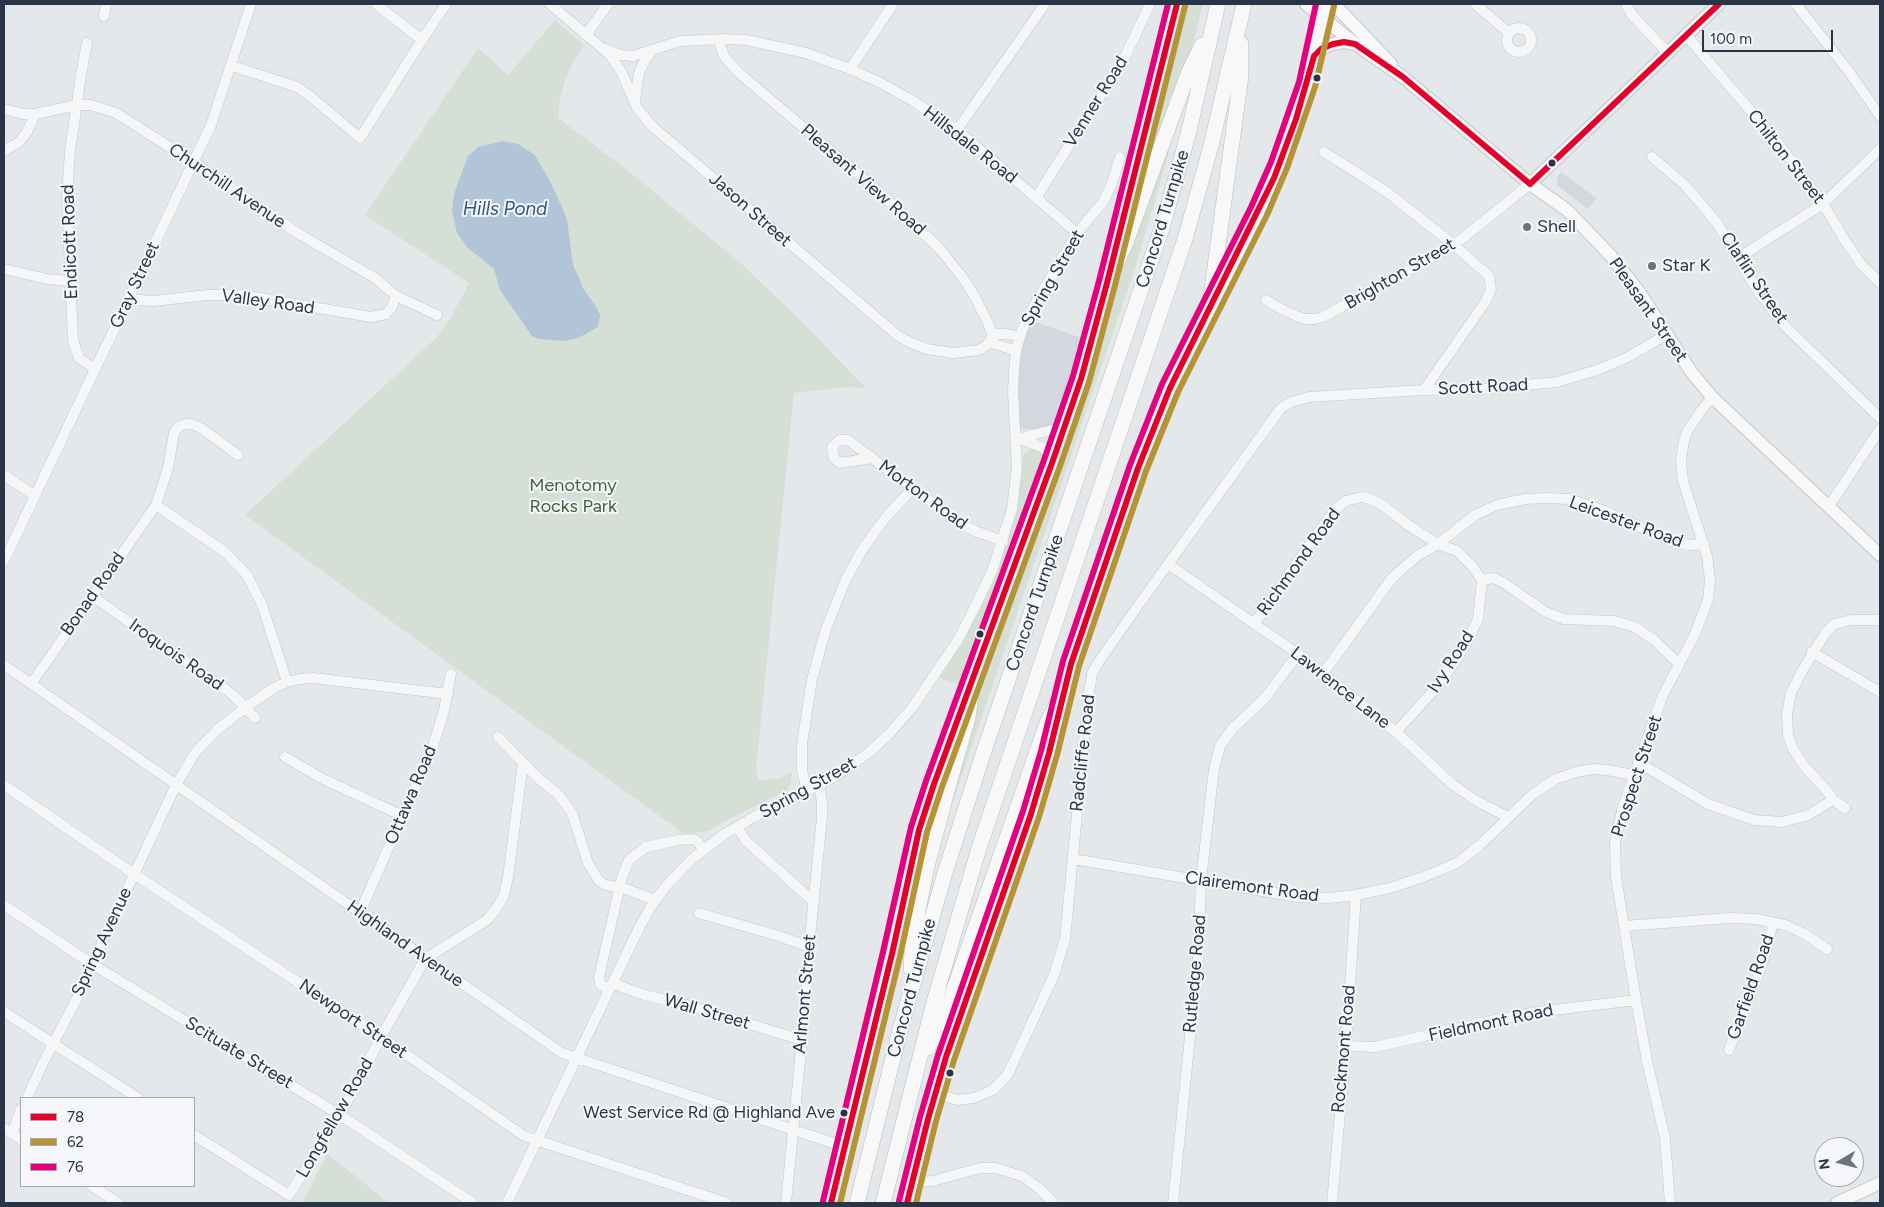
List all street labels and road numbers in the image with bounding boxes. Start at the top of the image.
street label: Venner Road [1059,52,1133,152]
street label: Hillsdale Road [919,102,1021,188]
street label: Chilton Street [1743,106,1829,208]
street label: Pleasant View Road [796,120,930,240]
street label: Churchill Avenue [164,139,290,233]
street label: Concord Turnpike [1132,147,1194,291]
street label: Jason Street [704,168,796,252]
street label: Endicott Road [57,184,83,300]
street label: Spring Street [1017,226,1089,330]
street label: Claflin Street [1715,228,1793,328]
street label: Brighton Street [1341,234,1459,314]
street label: Gray Street [106,238,164,332]
street label: Pleasant Street [1604,254,1692,366]
street label: Valley Road [220,285,316,319]
street label: Scott Road [1437,374,1529,400]
street label: Morton Road [874,455,972,535]
street label: Leicester Road [1566,491,1686,553]
street label: Richmond Road [1253,504,1345,620]
street label: Concord Turnpike [1001,532,1069,674]
street label: Bonad Road [56,548,130,640]
street label: Iroquois Road [124,614,228,696]
street label: Ivy Road [1423,627,1479,697]
street label: Lawrence Lane [1286,642,1394,734]
street label: Radcliffe Road [1066,693,1100,813]
street label: Prospect Street [1607,712,1667,840]
street label: Ottawa Road [380,742,442,848]
street label: Spring Street [756,753,860,823]
street label: Clairemont Road [1184,867,1320,907]
street label: Spring Avenue [67,884,137,1000]
street label: Highland Avenue [343,896,467,992]
street label: Rutledge Road [1179,914,1211,1034]
street label: Concord Turnpike [883,916,941,1060]
street label: Garfield Road [1723,931,1779,1043]
street label: Arlmont Street [789,933,821,1055]
street label: Newport Street [295,975,411,1063]
street label: Rockmont Road [1328,984,1360,1114]
street label: Wall Street [661,989,753,1035]
street label: Fieldmont Road [1427,999,1555,1047]
street label: Scituate Street [181,1012,297,1094]
street label: Longfellow Road [292,1054,378,1182]

